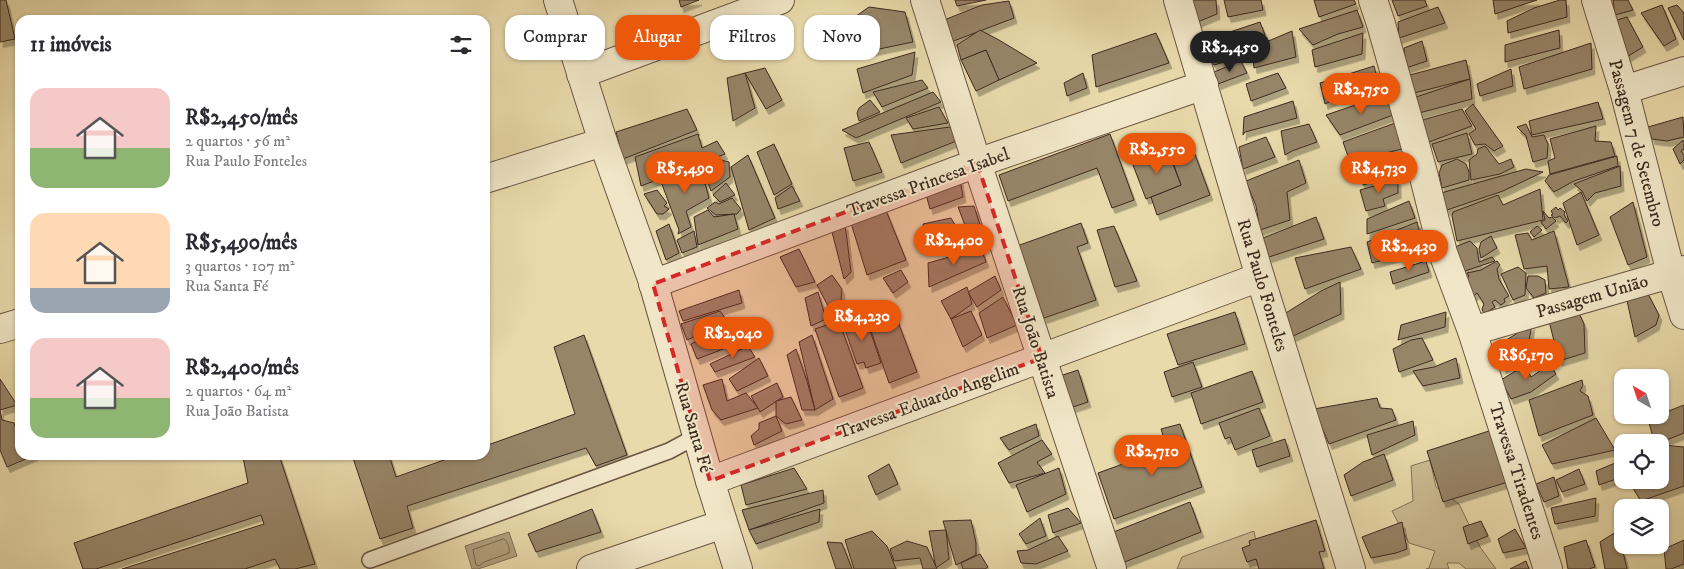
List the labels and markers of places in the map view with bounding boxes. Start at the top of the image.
pin: R$2,450 [1184,30,1276,73]
pin: R$2,750 [1315,72,1407,115]
pin: R$2,550 [1111,132,1203,175]
pin: R$5,490 [639,152,731,194]
pin: R$4,730 [1333,152,1425,194]
pin: R$2,400 [908,224,1000,266]
pin: R$2,430 [1363,230,1455,272]
pin: R$4,230 [816,300,908,342]
pin: R$2,040 [687,316,779,359]
pin: R$6,170 [1480,338,1572,381]
pin: R$2,710 [1106,434,1198,477]

